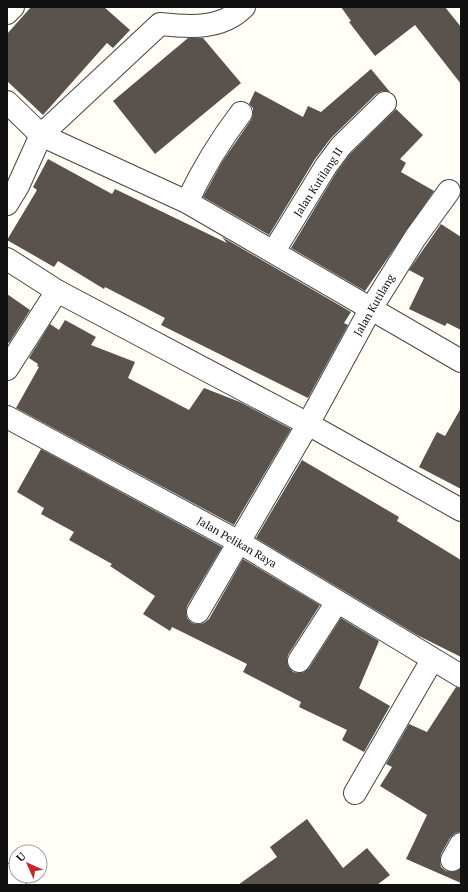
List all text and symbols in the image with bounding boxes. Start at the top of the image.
street label: Jalan Kutilang II [290,145,346,219]
street label: Jalan Kutilang [351,271,398,339]
street label: Jalan Pelikan Raya [195,513,280,571]
north arrow [8,844,48,884]
text: U [13,849,29,865]

